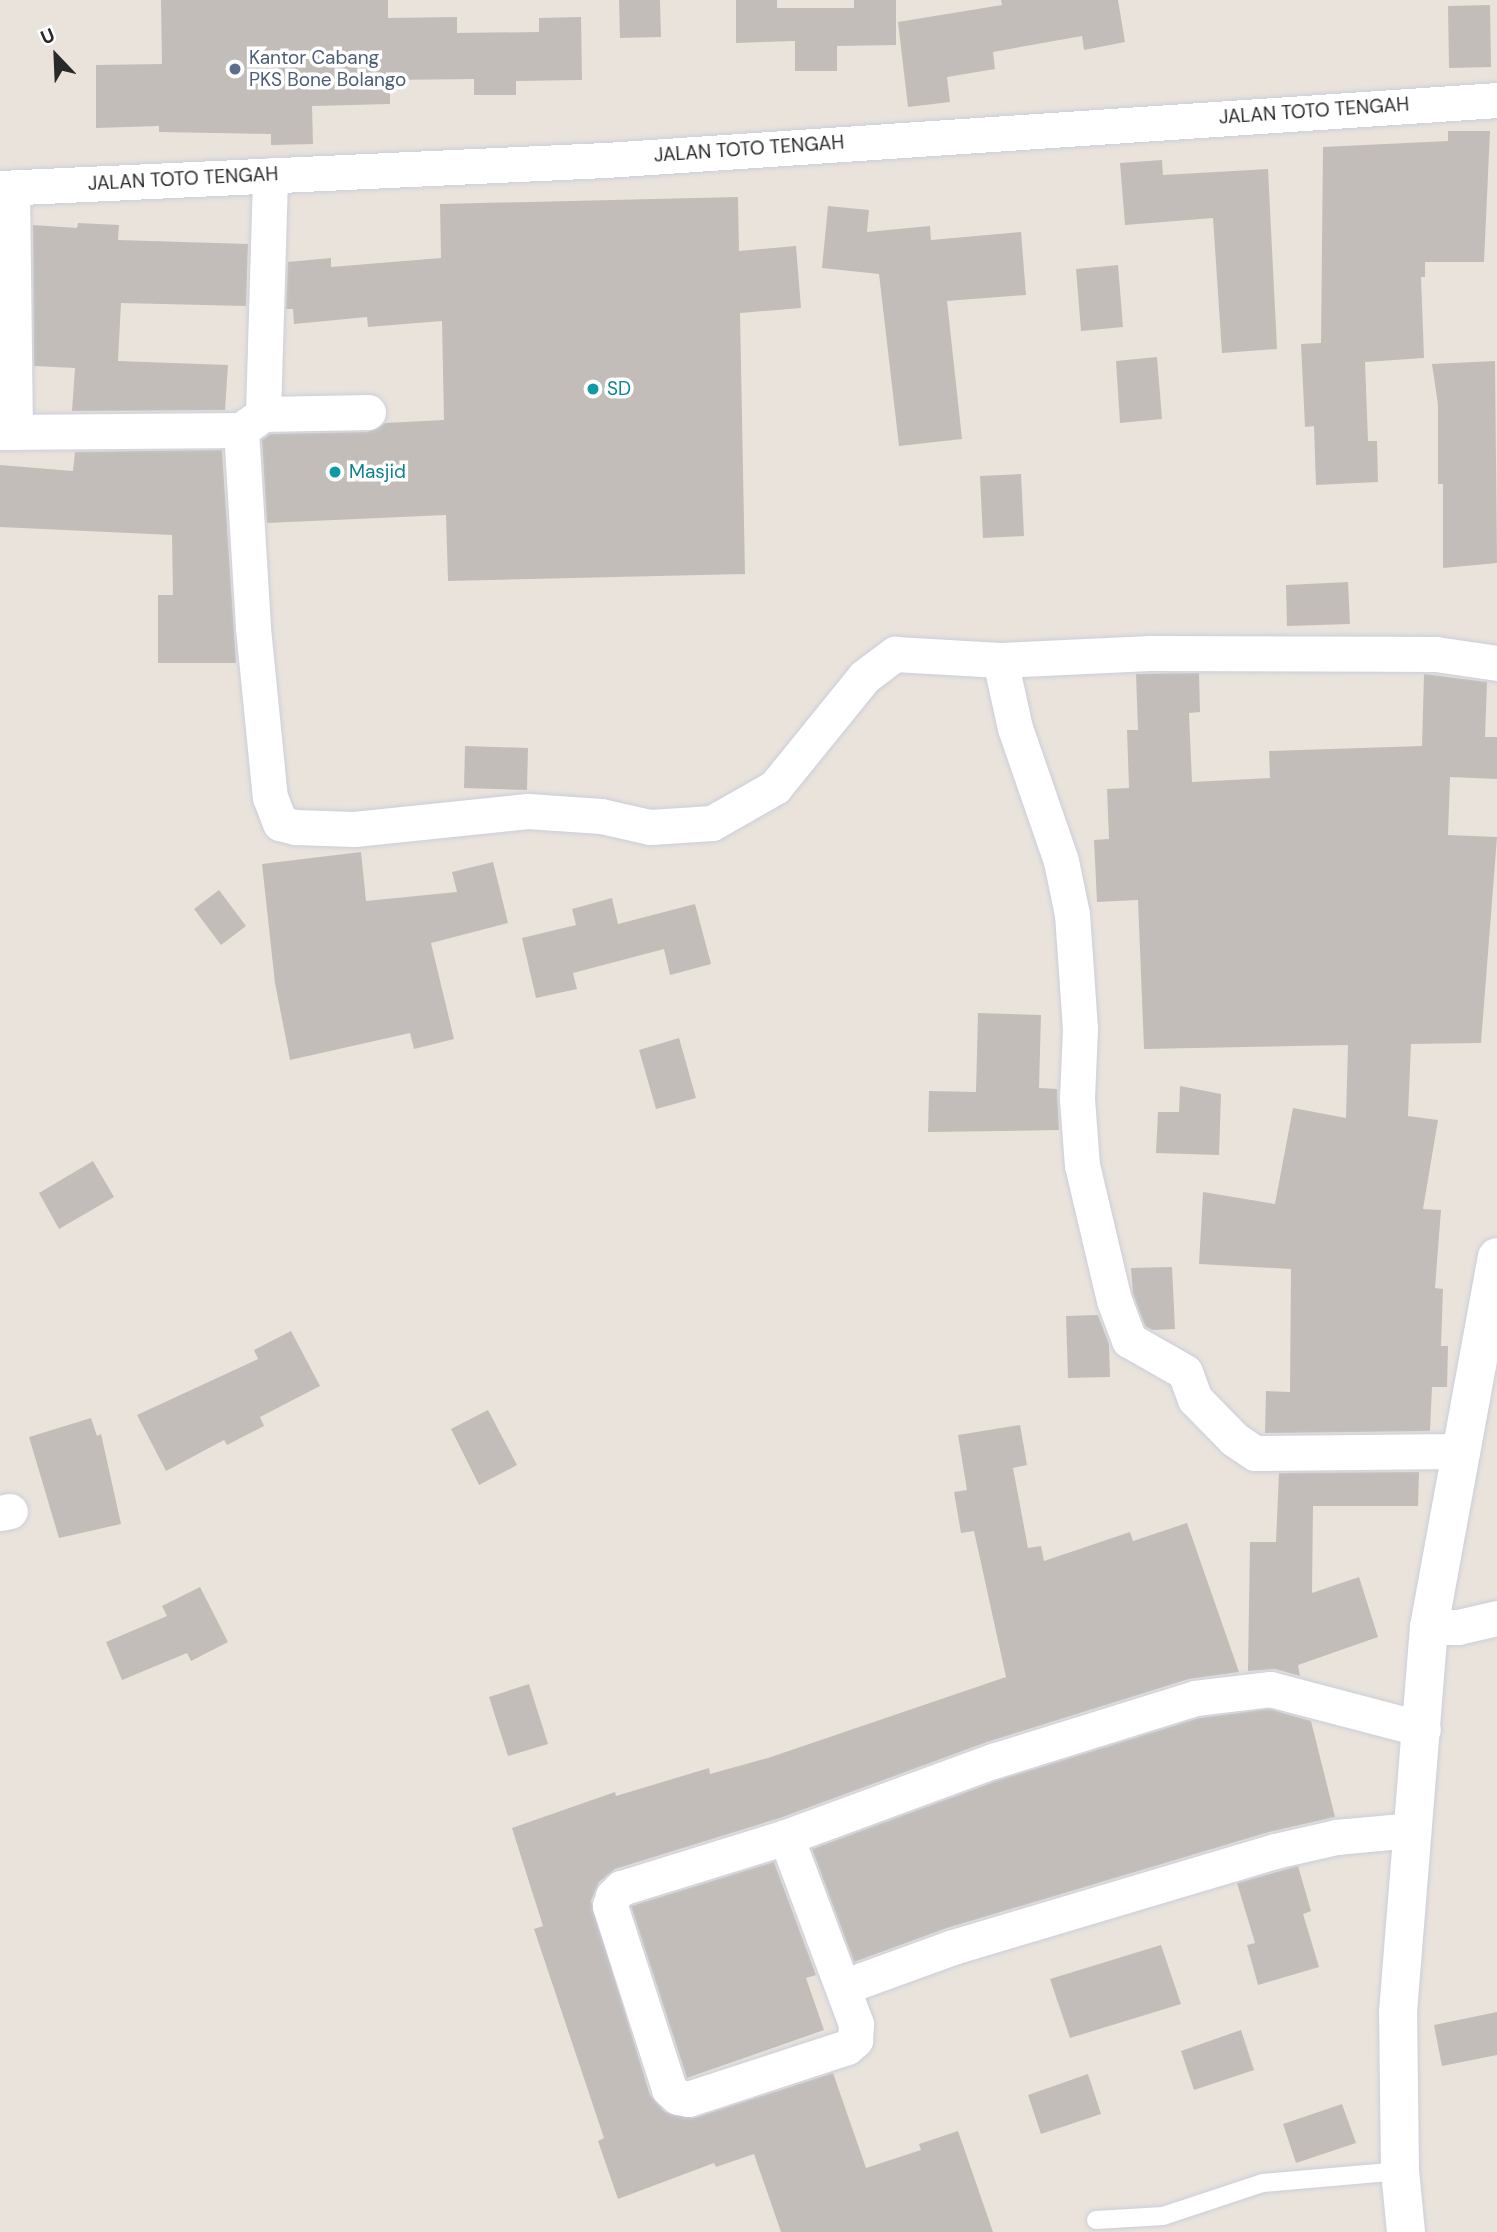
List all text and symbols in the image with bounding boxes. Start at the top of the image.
north arrow [21,21,91,91]
text: U [37,22,58,50]
place label: Kantor Cabang PKS Bone Bolango [249,47,406,91]
marker: Kantor Cabang PKS Bone Bolango [227,61,243,77]
street label: JALAN TOTO TENGAH [1218,93,1410,129]
street label: JALAN TOTO TENGAH [653,131,845,167]
street label: JALAN TOTO TENGAH [87,163,279,195]
place label: SD [607,378,631,400]
marker: SD [585,381,601,397]
place label: Masjid [349,461,406,483]
marker: Masjid [327,464,343,480]

